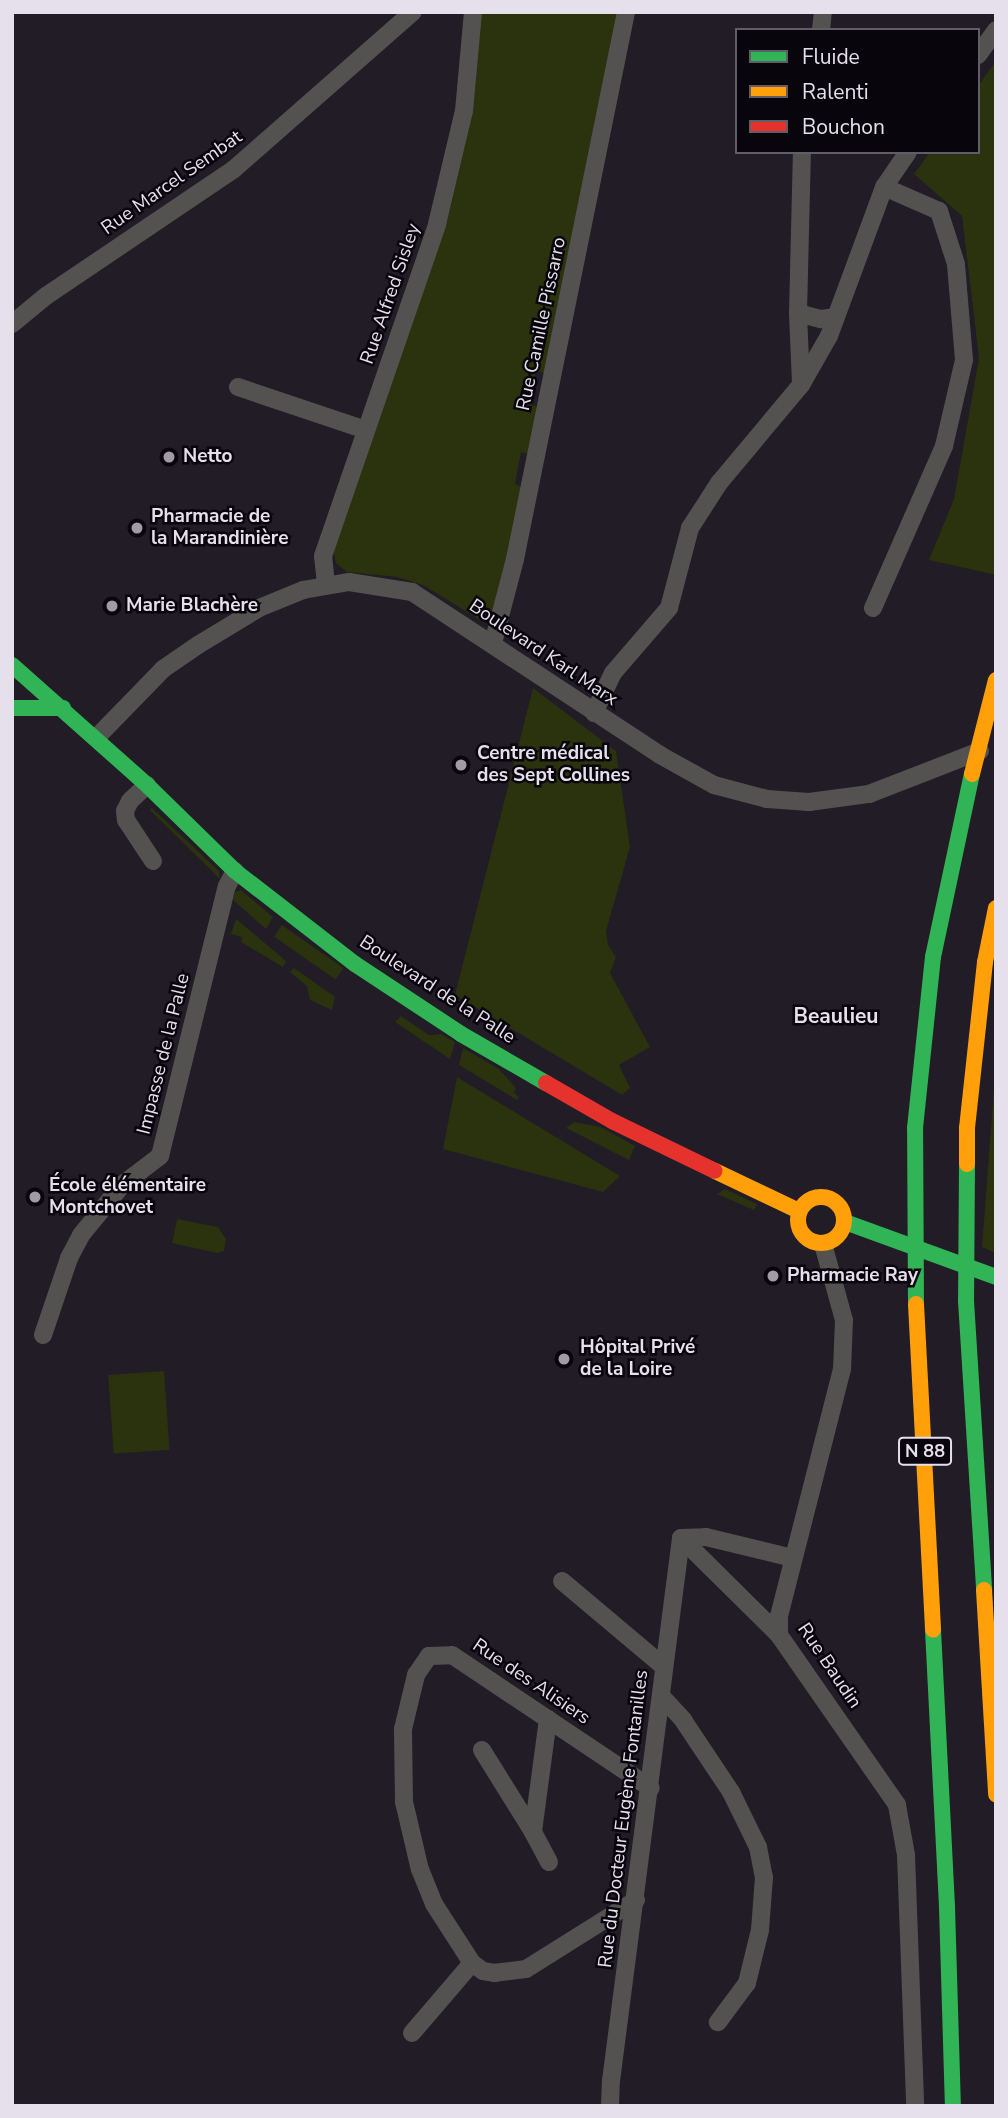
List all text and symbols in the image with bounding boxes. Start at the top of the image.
legend [735,28,980,154]
text: Fluide [802,43,860,71]
text: Ralenti [802,78,869,106]
text: Bouchon [802,113,885,141]
street label: Rue Marcel Sembat [97,126,247,240]
street label: Rue Alfred Sisley [356,221,426,367]
street label: Rue Camille Pissarro [512,235,572,413]
place label: Netto [183,446,232,468]
marker: Netto [161,449,177,465]
place label: Pharmacie de la Marandinière [151,506,288,550]
marker: Pharmacie de la Marandinière [129,520,145,536]
place label: Marie Blachère [126,595,258,617]
street label: Boulevard Karl Marx [464,595,622,711]
marker: Marie Blachère [104,598,120,614]
place label: Centre médical des Sept Collines [477,743,630,787]
marker: Centre médical des Sept Collines [451,755,471,775]
street label: Boulevard de la Palle [355,931,519,1049]
street label: Impasse de la Palle [133,971,195,1137]
district label: Beaulieu [793,1003,879,1029]
place label: École élémentaire Montchovet [49,1175,206,1219]
marker: École élémentaire Montchovet [27,1189,43,1205]
place label: Pharmacie Ray [787,1265,918,1287]
marker: Pharmacie Ray [765,1268,781,1284]
place label: Hôpital Privé de la Loire [580,1337,695,1381]
marker: Hôpital Privé de la Loire [554,1349,574,1369]
road number: N 88 [897,1436,953,1466]
street label: Rue Baudin [792,1619,866,1713]
street label: Rue des Alisiers [468,1634,594,1730]
street label: Rue du Docteur Eugène Fontanilles [594,1669,654,1969]

